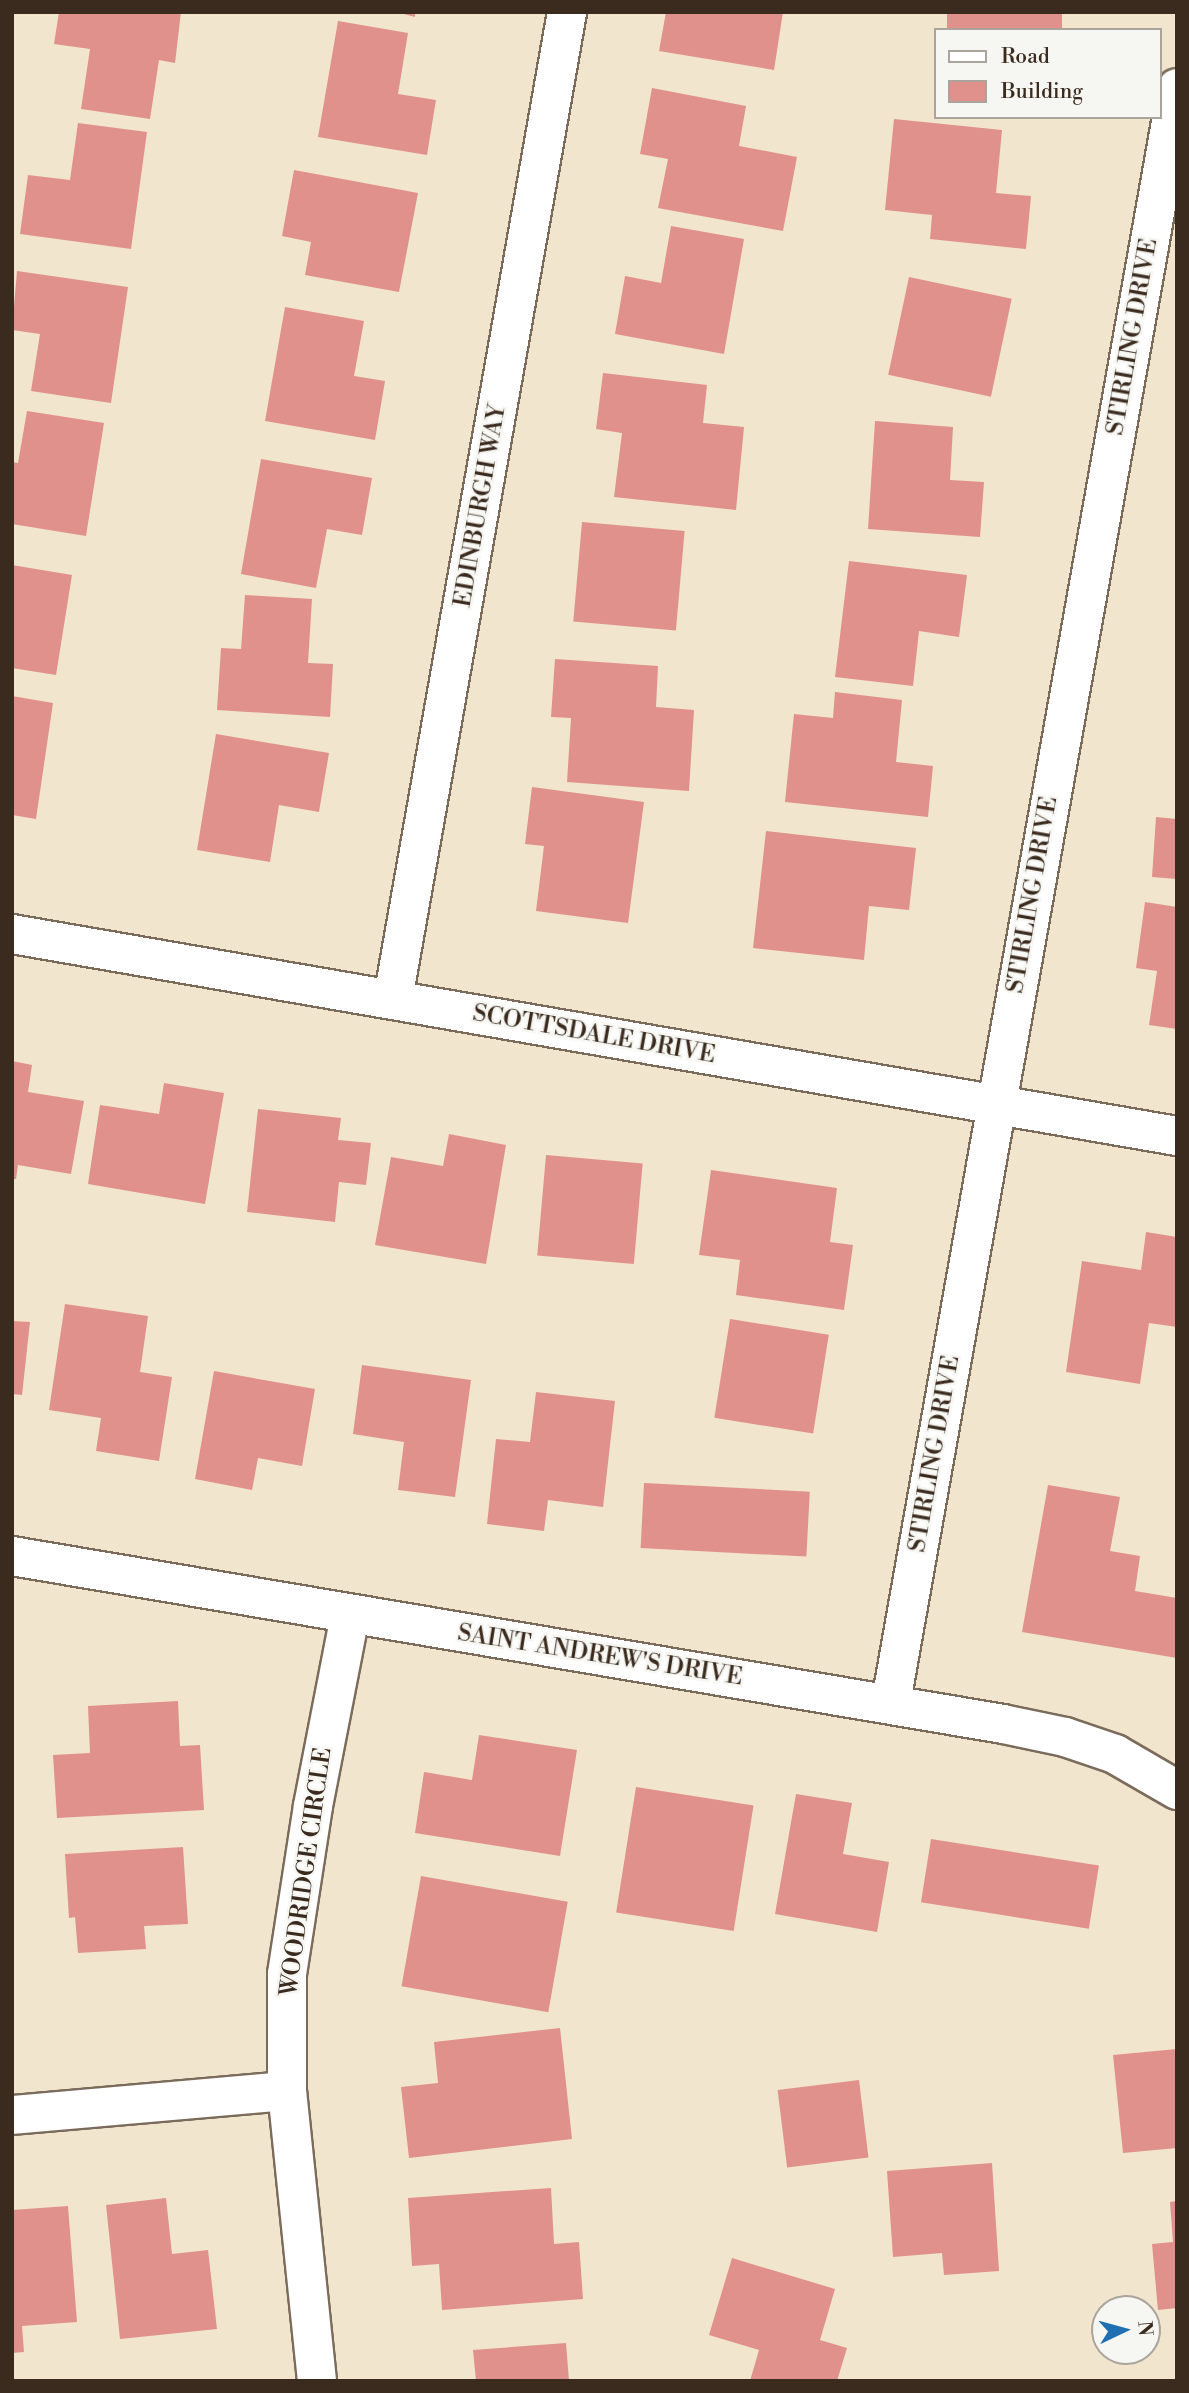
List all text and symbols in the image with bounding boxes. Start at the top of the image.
legend [934,28,1161,119]
text: Road [1001,44,1050,70]
text: Building [1001,79,1083,105]
street label: STIRLING DRIVE [1102,236,1164,438]
street label: EDINBURGH WAY [449,402,513,610]
street label: STIRLING DRIVE [1002,794,1064,996]
street label: SCOTTSDALE DRIVE [470,999,718,1071]
street label: STIRLING DRIVE [904,1353,966,1555]
street label: SAINT ANDREW'S DRIVE [455,1619,745,1693]
street label: WOODRIDGE CIRCLE [275,1746,339,1998]
north arrow [1091,2295,1161,2365]
text: N [1132,2320,1158,2337]

